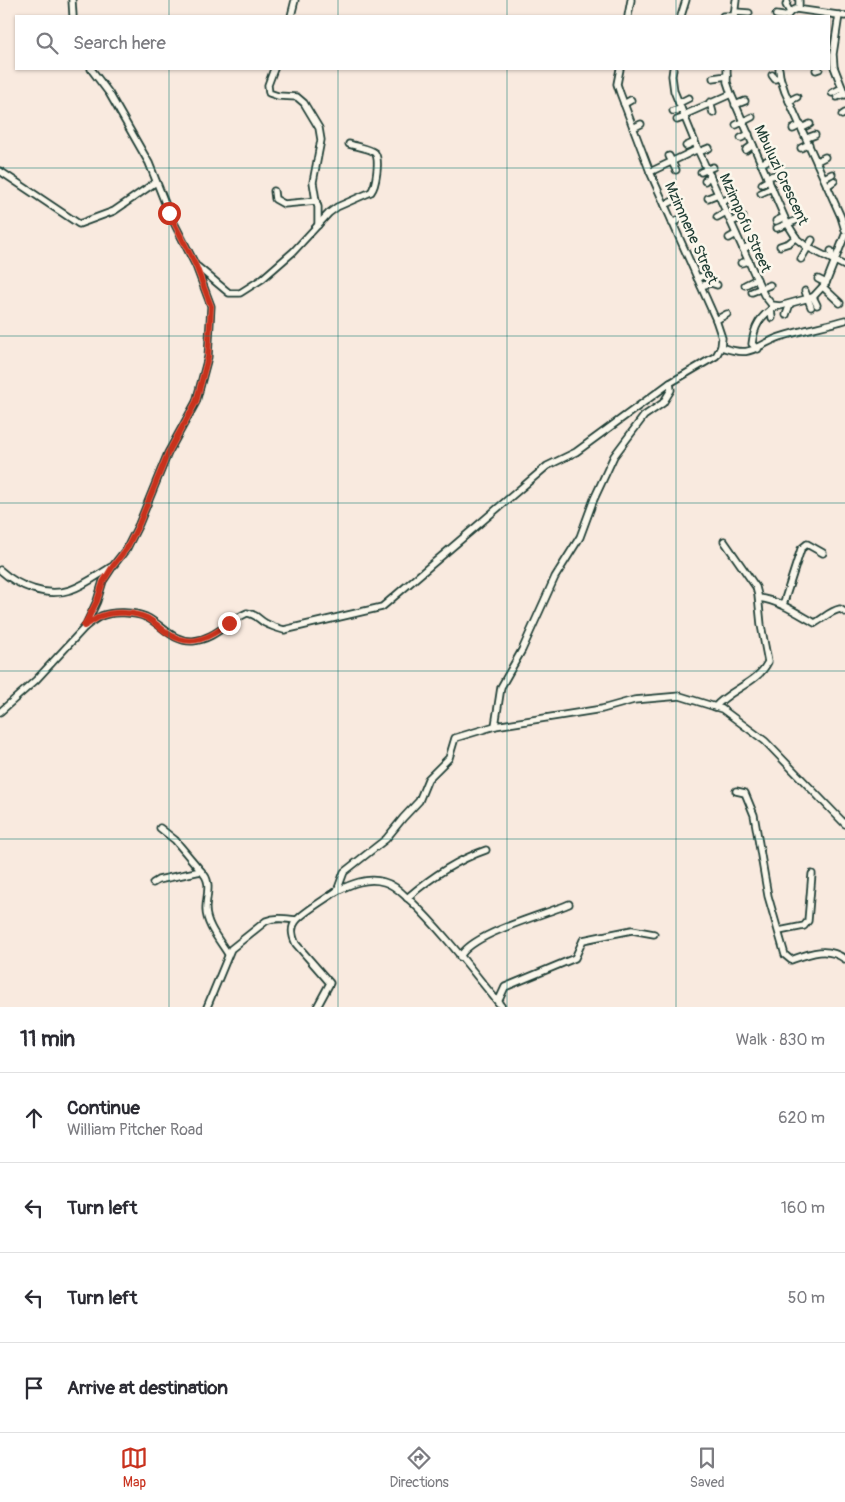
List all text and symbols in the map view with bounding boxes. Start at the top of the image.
search box [15,15,830,70]
icon: search [33,29,61,57]
text: Search here [73,31,166,55]
street label: Mbuluzi Crescent [750,122,813,229]
street label: Mzimpofu Street [715,171,776,276]
street label: Mzimnene Street [660,179,722,288]
route start [158,202,181,225]
route end [218,612,241,635]
text: 11 min [20,1026,75,1053]
text: Walk · 830 m [736,1030,825,1050]
text: Continue [67,1096,140,1120]
icon: ahead [20,1104,48,1132]
text: 620 m [778,1108,825,1128]
text: William Pitcher Road [67,1120,203,1140]
icon: left [20,1194,48,1222]
text: Turn left [67,1196,137,1220]
text: 160 m [781,1198,825,1218]
icon: left [20,1284,48,1312]
text: Turn left [67,1286,137,1310]
text: 50 m [788,1288,825,1308]
icon: arrive [20,1374,48,1402]
text: Arrive at destination [67,1376,228,1400]
tab: Map [120,1444,148,1491]
tab: Directions [389,1444,449,1491]
tab: Saved [690,1444,725,1491]

